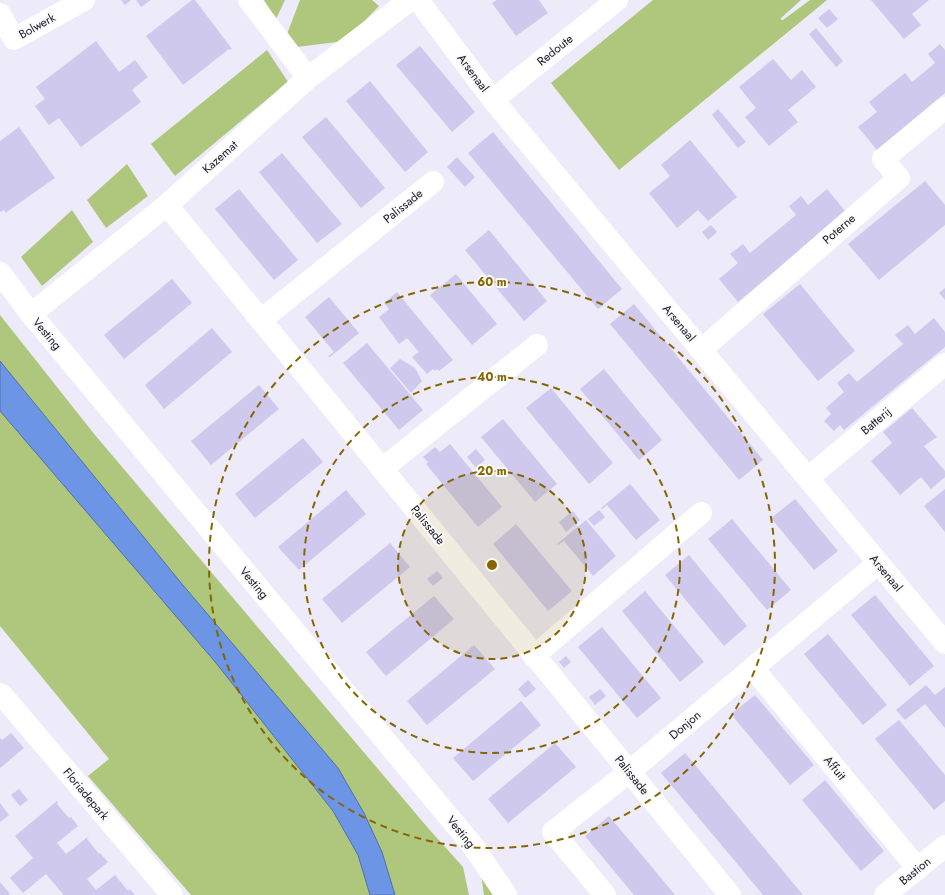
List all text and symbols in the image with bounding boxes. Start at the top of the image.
street label: Bolwerk [15,8,59,43]
street label: Redoute [533,30,577,70]
street label: Arsenaal [453,50,493,96]
street label: Kazemat [198,136,242,178]
street label: Palissade [379,184,427,228]
street label: Poterne [819,210,859,248]
text: 60 m [477,273,507,291]
street label: Arsenaal [658,300,700,346]
street label: Vesting [28,314,66,354]
text: 40 m [477,368,507,386]
street label: Batterij [857,403,895,439]
text: 20 m [477,462,507,480]
street label: Palissade [406,501,450,549]
street label: Arsenaal [865,550,907,596]
centre of rings [485,558,499,572]
street label: Vesting [235,563,273,603]
street label: Donjon [665,706,705,744]
street label: Palissade [610,751,654,799]
street label: Affuit [819,752,851,784]
street label: Floriadepark [59,764,114,825]
street label: Vesting [442,812,480,852]
street label: Bastion [895,853,935,889]

